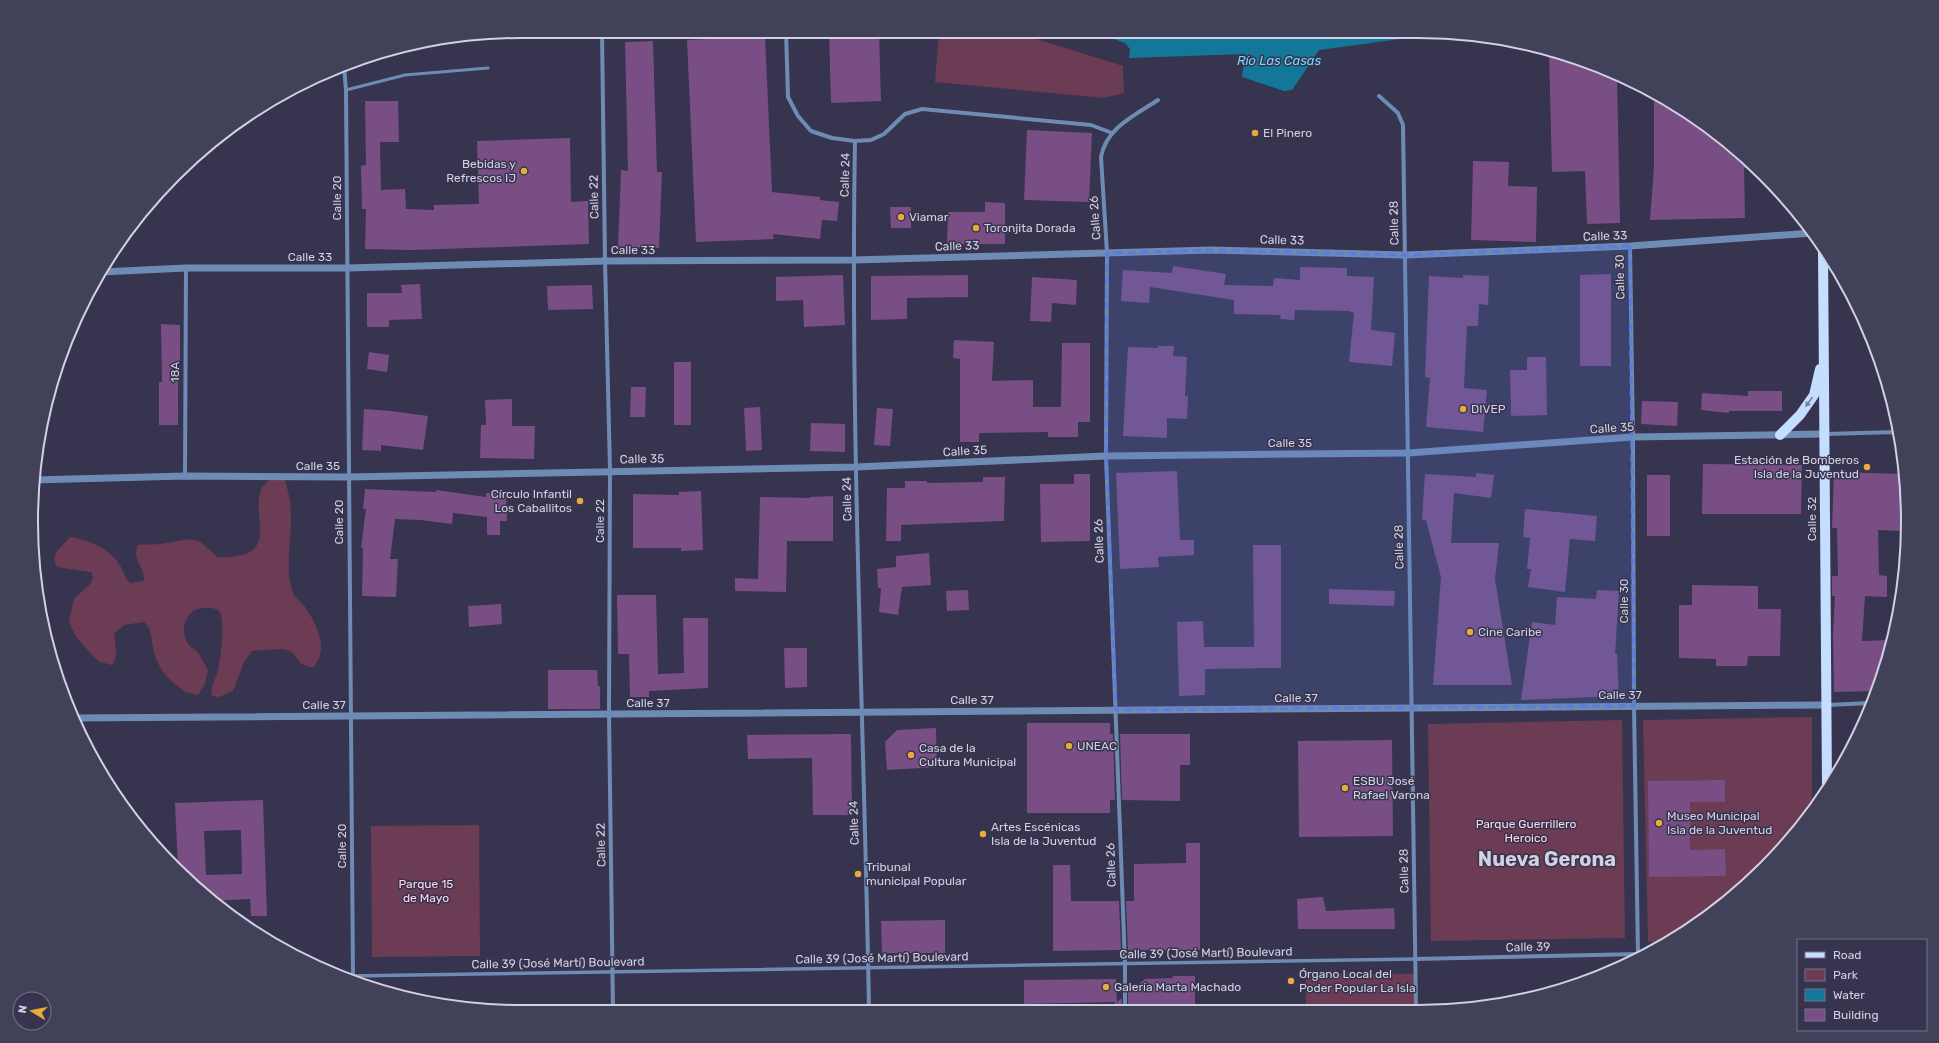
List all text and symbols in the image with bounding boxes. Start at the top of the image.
water label: Río Las Casas [1237,53,1321,68]
place label: El Pinero [1263,126,1312,140]
marker: El Pinero [1250,128,1260,138]
street label: Calle 24 [838,152,852,197]
place label: Bebidas y Refrescos IJ [446,157,516,185]
marker: Bebidas y Refrescos IJ [519,166,529,176]
street label: Calle 22 [587,175,601,219]
street label: Calle 20 [330,176,344,220]
street label: Calle 26 [1086,195,1104,241]
street label: Calle 28 [1387,200,1401,246]
place label: Viamar [909,210,949,224]
marker: Viamar [896,212,906,222]
place label: Toronjita Dorada [984,221,1076,235]
marker: Toronjita Dorada [971,223,981,233]
street label: Calle 33 [1582,228,1628,244]
street label: Calle 33 [1260,233,1304,247]
street label: Calle 33 [934,238,980,254]
street label: Calle 33 [611,243,655,257]
street label: Calle 33 [288,250,332,264]
street label: Calle 30 [1613,254,1627,300]
street label: 18A [168,362,182,382]
one-way arrow [1805,396,1813,407]
place label: DIVEP [1471,402,1506,416]
marker: DIVEP [1458,404,1468,414]
street label: Calle 35 [1589,419,1635,437]
street label: Calle 35 [1268,436,1312,450]
street label: Calle 35 [942,443,988,459]
street label: Calle 35 [620,452,664,466]
place label: Estación de Bomberos Isla de la Juventud [1734,453,1859,481]
street label: Calle 35 [296,459,340,473]
marker: Estación de Bomberos Isla de la Juventud [1862,462,1872,472]
street label: Calle 24 [840,476,854,521]
place label: Círculo Infantil Los Caballitos [491,487,572,515]
marker: Círculo Infantil Los Caballitos [575,496,585,506]
street label: Calle 32 [1805,497,1819,541]
street label: Calle 22 [593,499,607,543]
street label: Calle 20 [332,500,346,544]
street label: Calle 26 [1091,519,1107,563]
street label: Calle 28 [1392,524,1406,570]
street label: Calle 30 [1617,579,1631,623]
place label: Cine Caribe [1478,625,1542,639]
marker: Cine Caribe [1465,627,1475,637]
street label: Calle 37 [1598,688,1642,702]
street label: Calle 37 [1274,691,1318,705]
street label: Calle 37 [950,693,994,707]
street label: Calle 37 [626,696,670,710]
street label: Calle 37 [302,698,346,712]
place label: UNEAC [1077,739,1117,753]
place label: Casa de la Cultura Municipal [919,741,1016,769]
marker: UNEAC [1064,741,1074,751]
marker: Casa de la Cultura Municipal [906,750,916,760]
place label: ESBU José Rafael Varona [1353,774,1430,802]
marker: ESBU José Rafael Varona [1340,783,1350,793]
street label: Calle 24 [846,800,862,845]
place label: Museo Municipal Isla de la Juventud [1667,809,1772,837]
park label: Parque Guerrillero Heroico [1476,817,1576,845]
marker: Museo Municipal Isla de la Juventud [1654,818,1664,828]
place label: Artes Escénicas Isla de la Juventud [991,820,1096,848]
street label: Calle 22 [594,823,608,867]
street label: Calle 20 [335,824,349,868]
marker: Artes Escénicas Isla de la Juventud [978,829,988,839]
street label: Calle 26 [1103,843,1119,887]
district label: Nueva Gerona [1478,847,1616,871]
street label: Calle 28 [1397,848,1411,894]
place label: Tribunal municipal Popular [866,860,967,888]
marker: Tribunal municipal Popular [853,869,863,879]
park label: Parque 15 de Mayo [399,877,453,905]
legend [1797,939,1927,1031]
street label: Calle 39 [1506,940,1550,954]
street label: Calle 39 (José Martí) Boulevard [1119,944,1293,962]
text: Road [1833,948,1861,962]
street label: Calle 39 (José Martí) Boulevard [795,949,969,967]
street label: Calle 39 (José Martí) Boulevard [471,954,645,972]
place label: Órgano Local del Poder Popular La Isla [1299,967,1416,995]
text: Park [1833,968,1859,982]
marker: Órgano Local del Poder Popular La Isla [1286,976,1296,986]
place label: Galería Marta Machado [1114,980,1241,994]
marker: Galería Marta Machado [1101,982,1111,992]
text: Water [1833,988,1865,1002]
north arrow [12,991,52,1031]
text: N [16,1004,30,1014]
text: Building [1833,1008,1879,1022]

